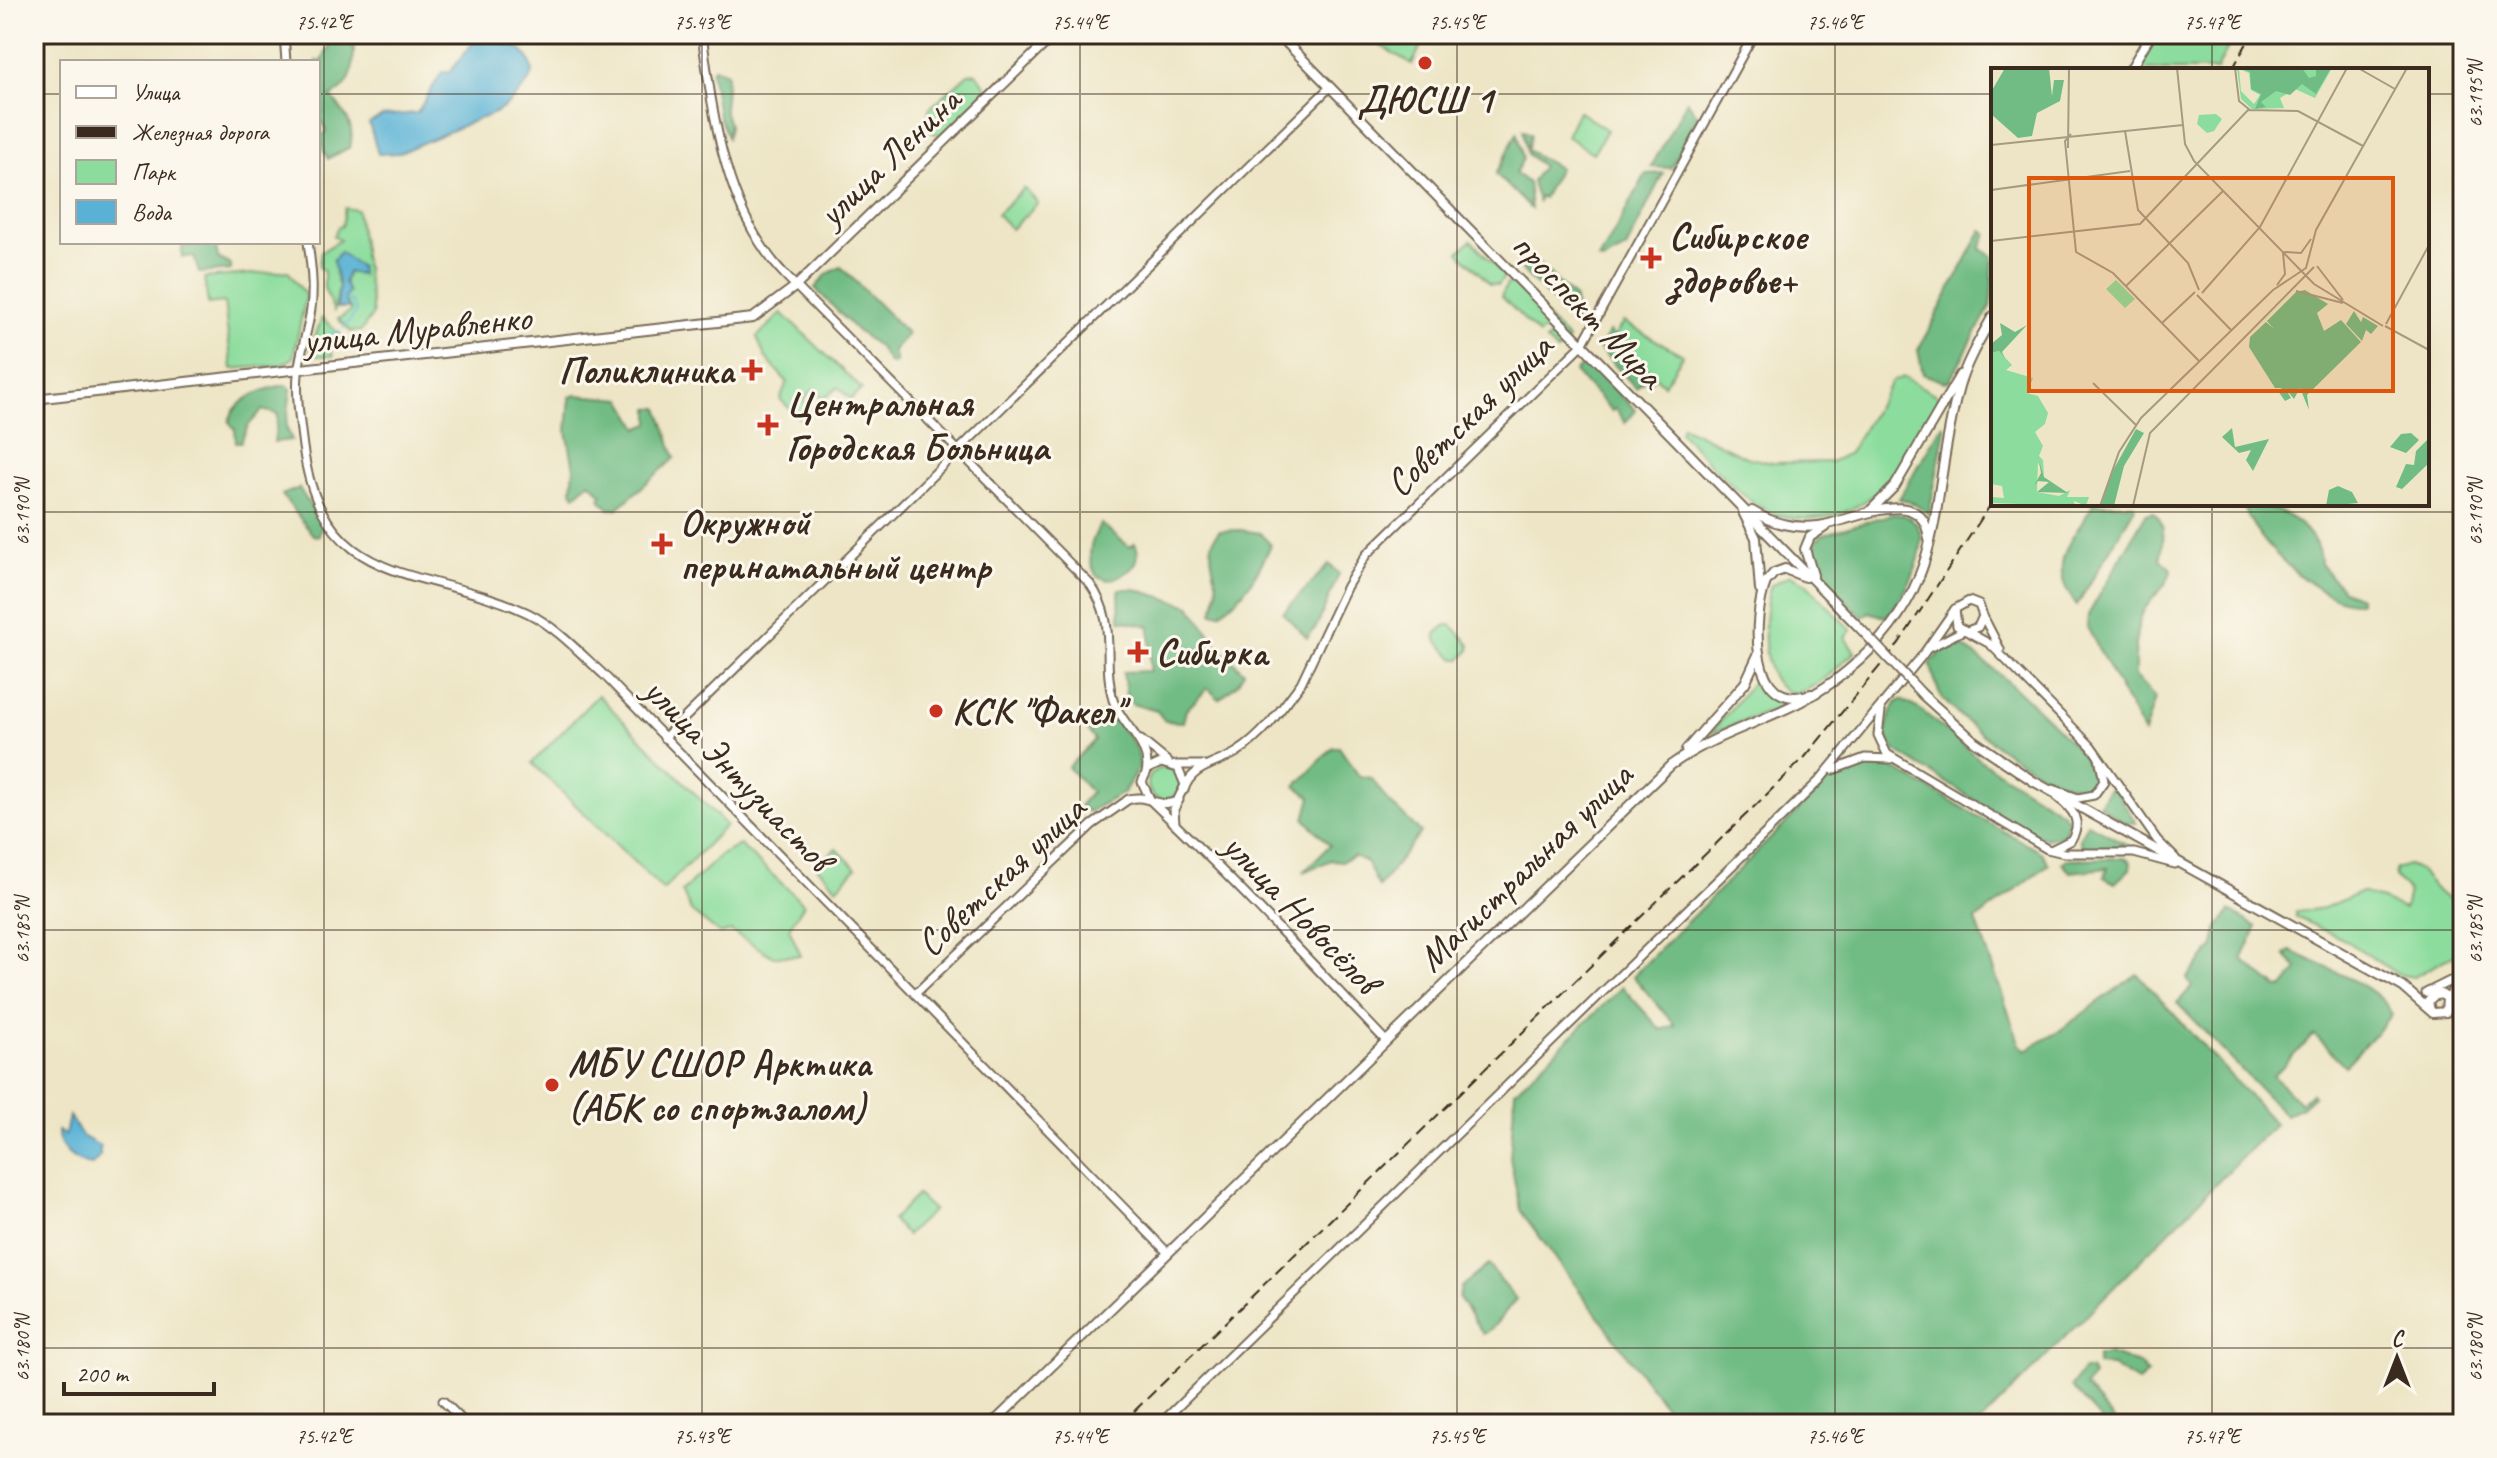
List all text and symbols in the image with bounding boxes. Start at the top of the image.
text: 75.42°E [296,10,355,35]
text: 75.43°E [674,10,733,35]
text: 75.44°E [1052,10,1111,35]
text: 75.45°E [1429,10,1488,35]
text: 75.46°E [1807,10,1866,35]
text: 75.47°E [2184,10,2243,35]
marker: ДЮСШ 1 [1416,54,1434,72]
text: 63.195°N [2463,58,2488,127]
legend [60,60,320,244]
inset map [1991,68,2429,506]
street label: улица Ленина [806,75,973,238]
place label: ДЮСШ 1 [1357,76,1496,123]
text: Улица [132,77,181,107]
text: Железная дорога [132,117,270,147]
text: Парк [132,157,177,187]
text: Вода [132,197,172,227]
place label: Сибирское здоровье+ [1665,213,1809,305]
street label: проспект Мира [1502,222,1676,400]
marker: Сибирское здоровье+ [1640,247,1662,269]
street label: улица Муравленко [299,293,536,365]
street label: Советская улица [1376,322,1564,506]
place label: Поликлиника [559,347,736,394]
marker: Поликлиника [741,359,763,381]
place label: Центральная Городская Больница [786,380,1052,471]
marker: Центральная Городская Больница [757,414,779,436]
text: 63.190°N [10,476,35,545]
text: 63.190°N [2463,476,2488,545]
place label: Окружной перинатальный центр [680,499,993,590]
marker: Окружной перинатальный центр [651,533,673,555]
place label: Сибирка [1156,629,1271,676]
marker: Сибирка [1127,641,1149,663]
street label: улица Энтузиастов [632,666,846,885]
place label: КСК "Факел" [952,688,1131,735]
marker: КСК "Факел" [927,702,945,720]
street label: Магистральная улица [1408,751,1644,982]
street label: Советская улица [907,784,1097,966]
street label: улица Новосёлов [1211,821,1393,1008]
text: 63.185°N [10,894,35,963]
text: 63.185°N [2463,894,2488,963]
place label: МБУ СШОР Арктика (АБК со спортзалом) [568,1040,873,1131]
marker: МБУ СШОР Арктика (АБК со спортзалом) [543,1076,561,1094]
text: 63.180°N [10,1312,35,1381]
text: 63.180°N [2463,1312,2488,1381]
north arrow [2357,1318,2437,1398]
text: С [2392,1325,2406,1353]
scale bar [64,1346,214,1396]
text: 200 m [76,1359,130,1389]
text: 75.42°E [296,1424,355,1449]
text: 75.43°E [674,1424,733,1449]
text: 75.44°E [1052,1424,1111,1449]
text: 75.45°E [1429,1424,1488,1449]
text: 75.46°E [1807,1424,1866,1449]
text: 75.47°E [2184,1424,2243,1449]

